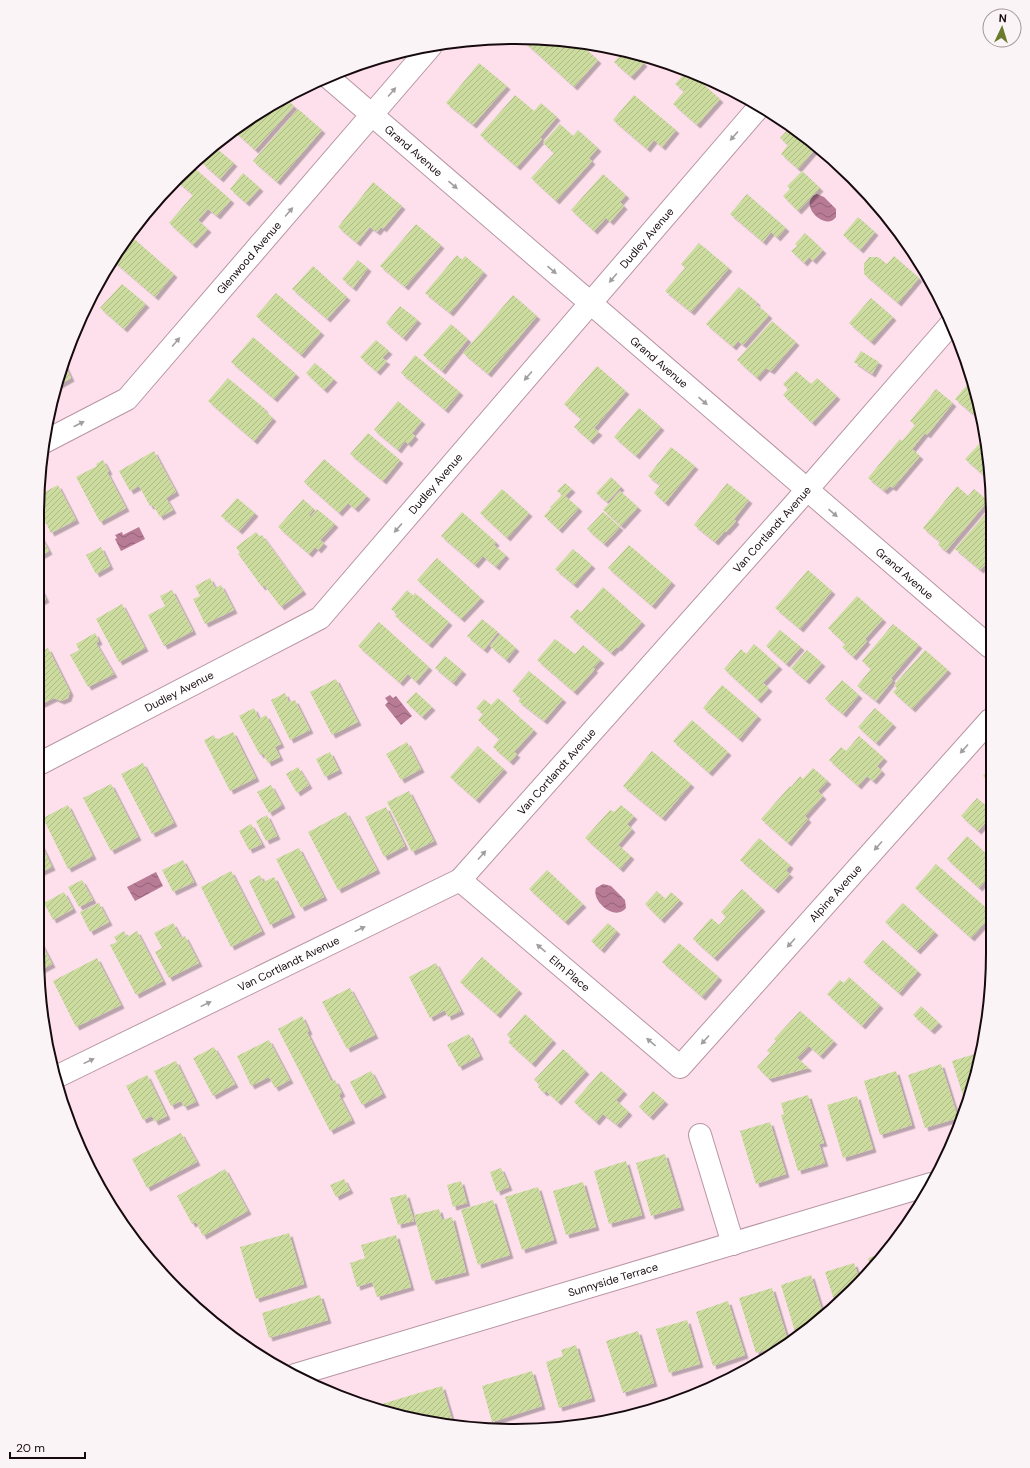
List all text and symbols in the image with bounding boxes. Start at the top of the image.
north arrow [982,8,1022,48]
text: N [998,11,1007,25]
one-way arrow [387,87,396,97]
street label: Grand Avenue [382,122,445,180]
one-way arrow [730,132,739,141]
one-way arrow [448,180,459,189]
street label: Dudley Avenue [617,205,677,271]
one-way arrow [284,206,293,217]
street label: Glenwood Avenue [213,218,284,297]
one-way arrow [547,265,557,274]
one-way arrow [608,272,617,283]
street label: Grand Avenue [627,333,691,391]
one-way arrow [172,337,181,347]
one-way arrow [524,371,533,381]
one-way arrow [698,396,709,405]
one-way arrow [73,421,85,427]
street label: Dudley Avenue [405,450,465,517]
street label: Van Cortlandt Avenue [730,483,814,576]
one-way arrow [828,508,839,517]
one-way arrow [393,522,402,533]
street label: Grand Avenue [873,545,937,602]
street label: Dudley Avenue [142,668,216,715]
street label: Van Cortlandt Avenue [514,725,599,818]
one-way arrow [960,744,969,754]
one-way arrow [873,841,883,851]
one-way arrow [477,850,487,860]
street label: Alpine Avenue [806,861,865,925]
one-way arrow [355,925,366,932]
street label: Van Cortlandt Avenue [236,933,342,994]
one-way arrow [787,938,796,948]
one-way arrow [536,944,546,953]
street label: Elm Place [547,952,593,994]
one-way arrow [200,1001,211,1007]
one-way arrow [700,1034,709,1045]
one-way arrow [645,1037,656,1046]
one-way arrow [83,1058,95,1064]
street label: Sunnyside Terrace [566,1259,660,1300]
scale bar [10,1434,85,1460]
text: 20 m [16,1440,45,1456]

